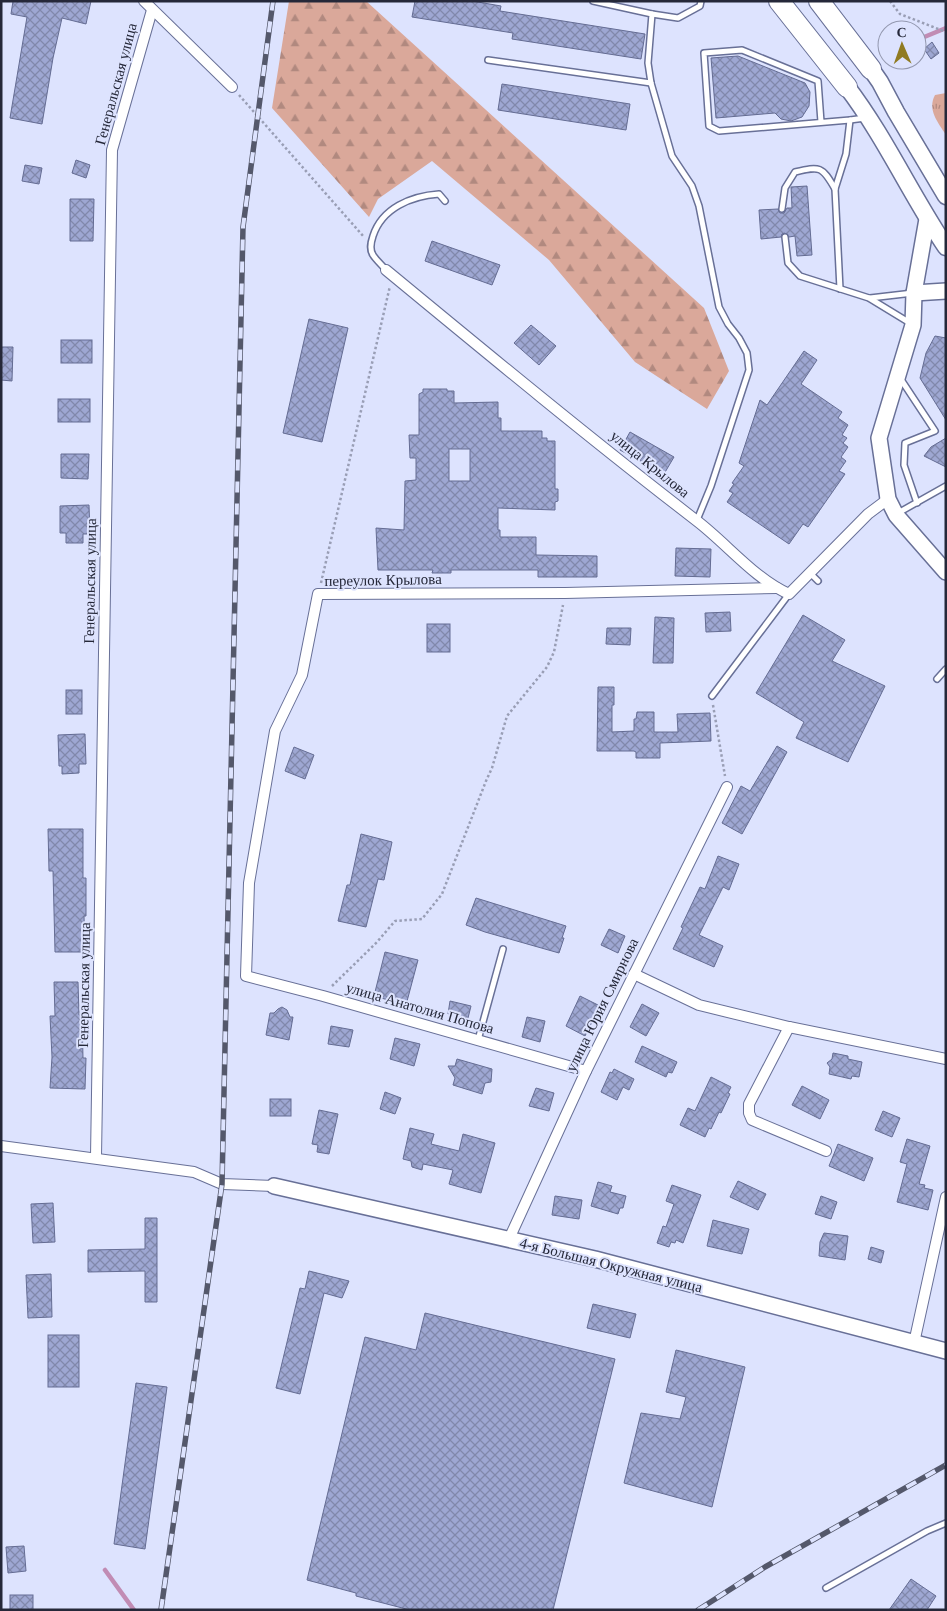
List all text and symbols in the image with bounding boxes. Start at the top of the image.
north arrow [877,20,927,70]
street label: Генеральская улица [92,21,140,147]
text: С [896,25,907,40]
street label: улица Крылова [607,427,693,501]
street label: Генеральская улица [81,518,99,644]
street label: переулок Крылова [324,571,442,589]
street label: Генеральская улица [75,922,93,1048]
street label: улица Юрия Смирнова [563,935,641,1074]
street label: улица Анатолия Попова [344,979,496,1037]
street label: 4-я Большая Окружная улица [518,1235,704,1296]

